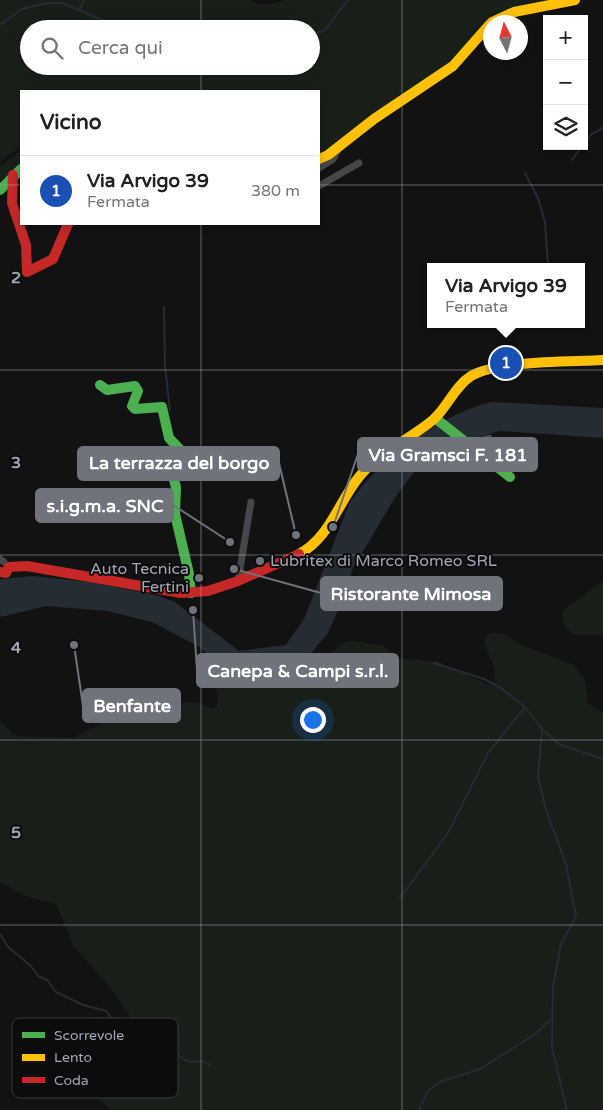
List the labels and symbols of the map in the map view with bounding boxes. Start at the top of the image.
north arrow [483,15,528,60]
text: 2 [11,268,21,288]
pin: 1 [490,344,522,382]
callout: Via Gramsci F. 181 [358,438,537,471]
text: Via Gramsci F. 181 [368,444,528,466]
callout: La terrazza del borgo [78,447,279,480]
text: La terrazza del borgo [89,452,269,474]
text: 3 [11,453,21,473]
callout: s.i.g.m.a. SNC [36,489,173,522]
text: s.i.g.m.a. SNC [46,495,164,517]
place label: Lubritex di Marco Romeo SRL [270,551,497,571]
marker: Lubritex di Marco Romeo SRL [254,555,266,567]
place label: Auto Tecnica Fertini [90,559,189,597]
marker: Auto Tecnica Fertini [193,572,205,584]
callout: Ristorante Mimosa [321,577,502,610]
text: Ristorante Mimosa [331,583,491,605]
text: 4 [11,638,21,658]
callout: Canepa & Campi s.r.l. [197,654,398,687]
text: Canepa & Campi s.r.l. [208,660,388,682]
callout: Benfante [83,689,180,722]
text: Benfante [93,695,171,717]
your location [300,707,326,733]
text: 5 [11,823,21,843]
legend [12,1018,178,1098]
text: Scorrevole [54,1027,124,1044]
text: Lento [54,1049,92,1066]
text: Coda [54,1072,89,1089]

